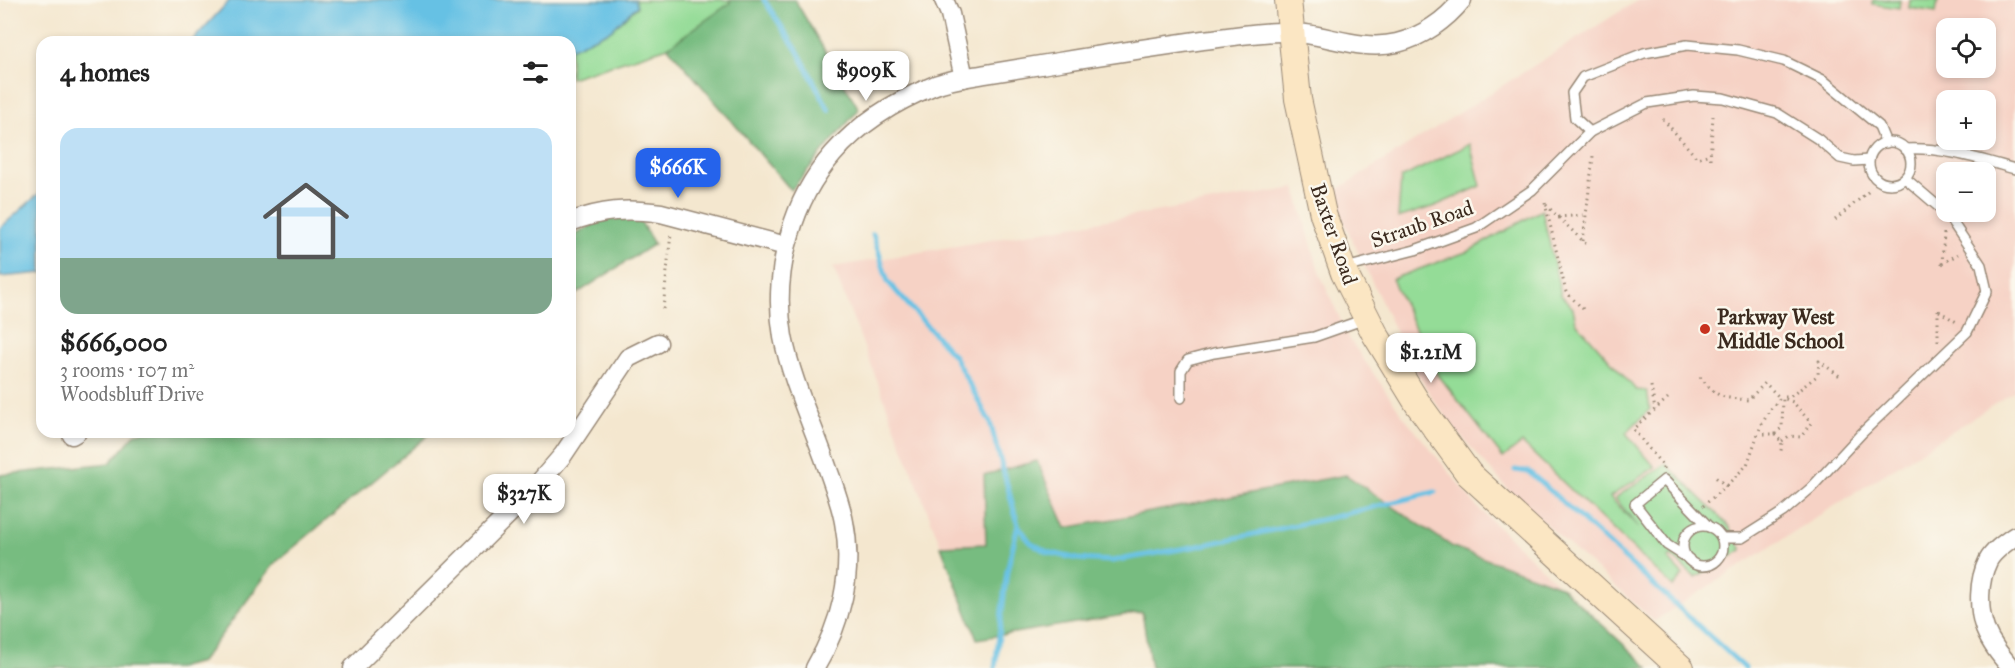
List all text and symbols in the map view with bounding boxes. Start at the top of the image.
map controls [1936,18,1996,222]
button: locate [1936,18,1996,78]
pin: $909K [824,51,908,102]
text: 4 homes [60,56,150,88]
icon: filters [519,56,552,89]
text: $909K [836,58,896,82]
button: + [1936,90,1996,150]
pin: $666K [636,148,720,199]
text: $666K [650,155,706,179]
button: − [1936,162,1996,222]
icon: home [252,167,360,275]
street label: Baxter Road [1305,180,1364,289]
street label: Straub Road [1367,194,1477,254]
place label: Parkway West Middle School [1717,304,1845,354]
marker: Parkway West Middle School [1698,322,1712,336]
text: $666,000 [60,326,168,358]
pin: $1.21M [1382,333,1480,384]
text: $1.21M [1400,340,1462,364]
text: 3 rooms · 107 m² [60,358,194,382]
text: Woodsbluff Drive [60,382,204,406]
pin: $327K [482,474,566,525]
text: $327K [497,481,551,505]

